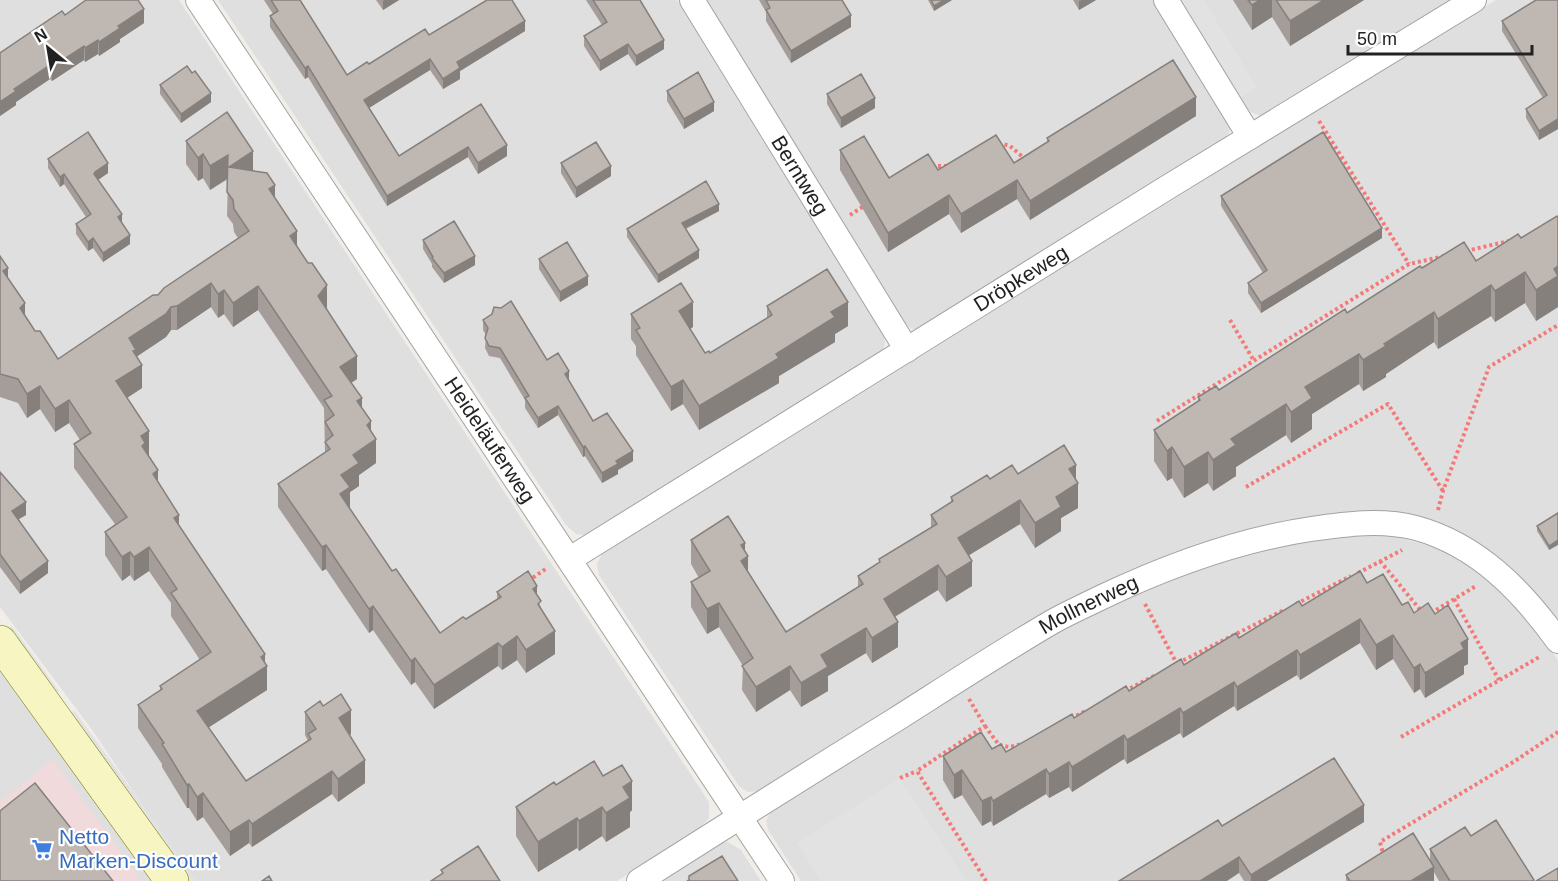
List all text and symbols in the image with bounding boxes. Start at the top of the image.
north arrow [18,18,78,78]
scale bar [1348,18,1532,56]
text: N [31,25,50,46]
text: 50 m [1357,29,1397,49]
street label: Berntweg [767,131,833,219]
street label: Dröpkeweg [969,240,1072,316]
street label: Heideläuferweg [440,373,540,507]
street label: Mollnerweg [1035,570,1141,638]
place label: Netto Marken-Discount [59,825,218,872]
supermarket icon: Netto Marken-Discount [30,837,54,861]

